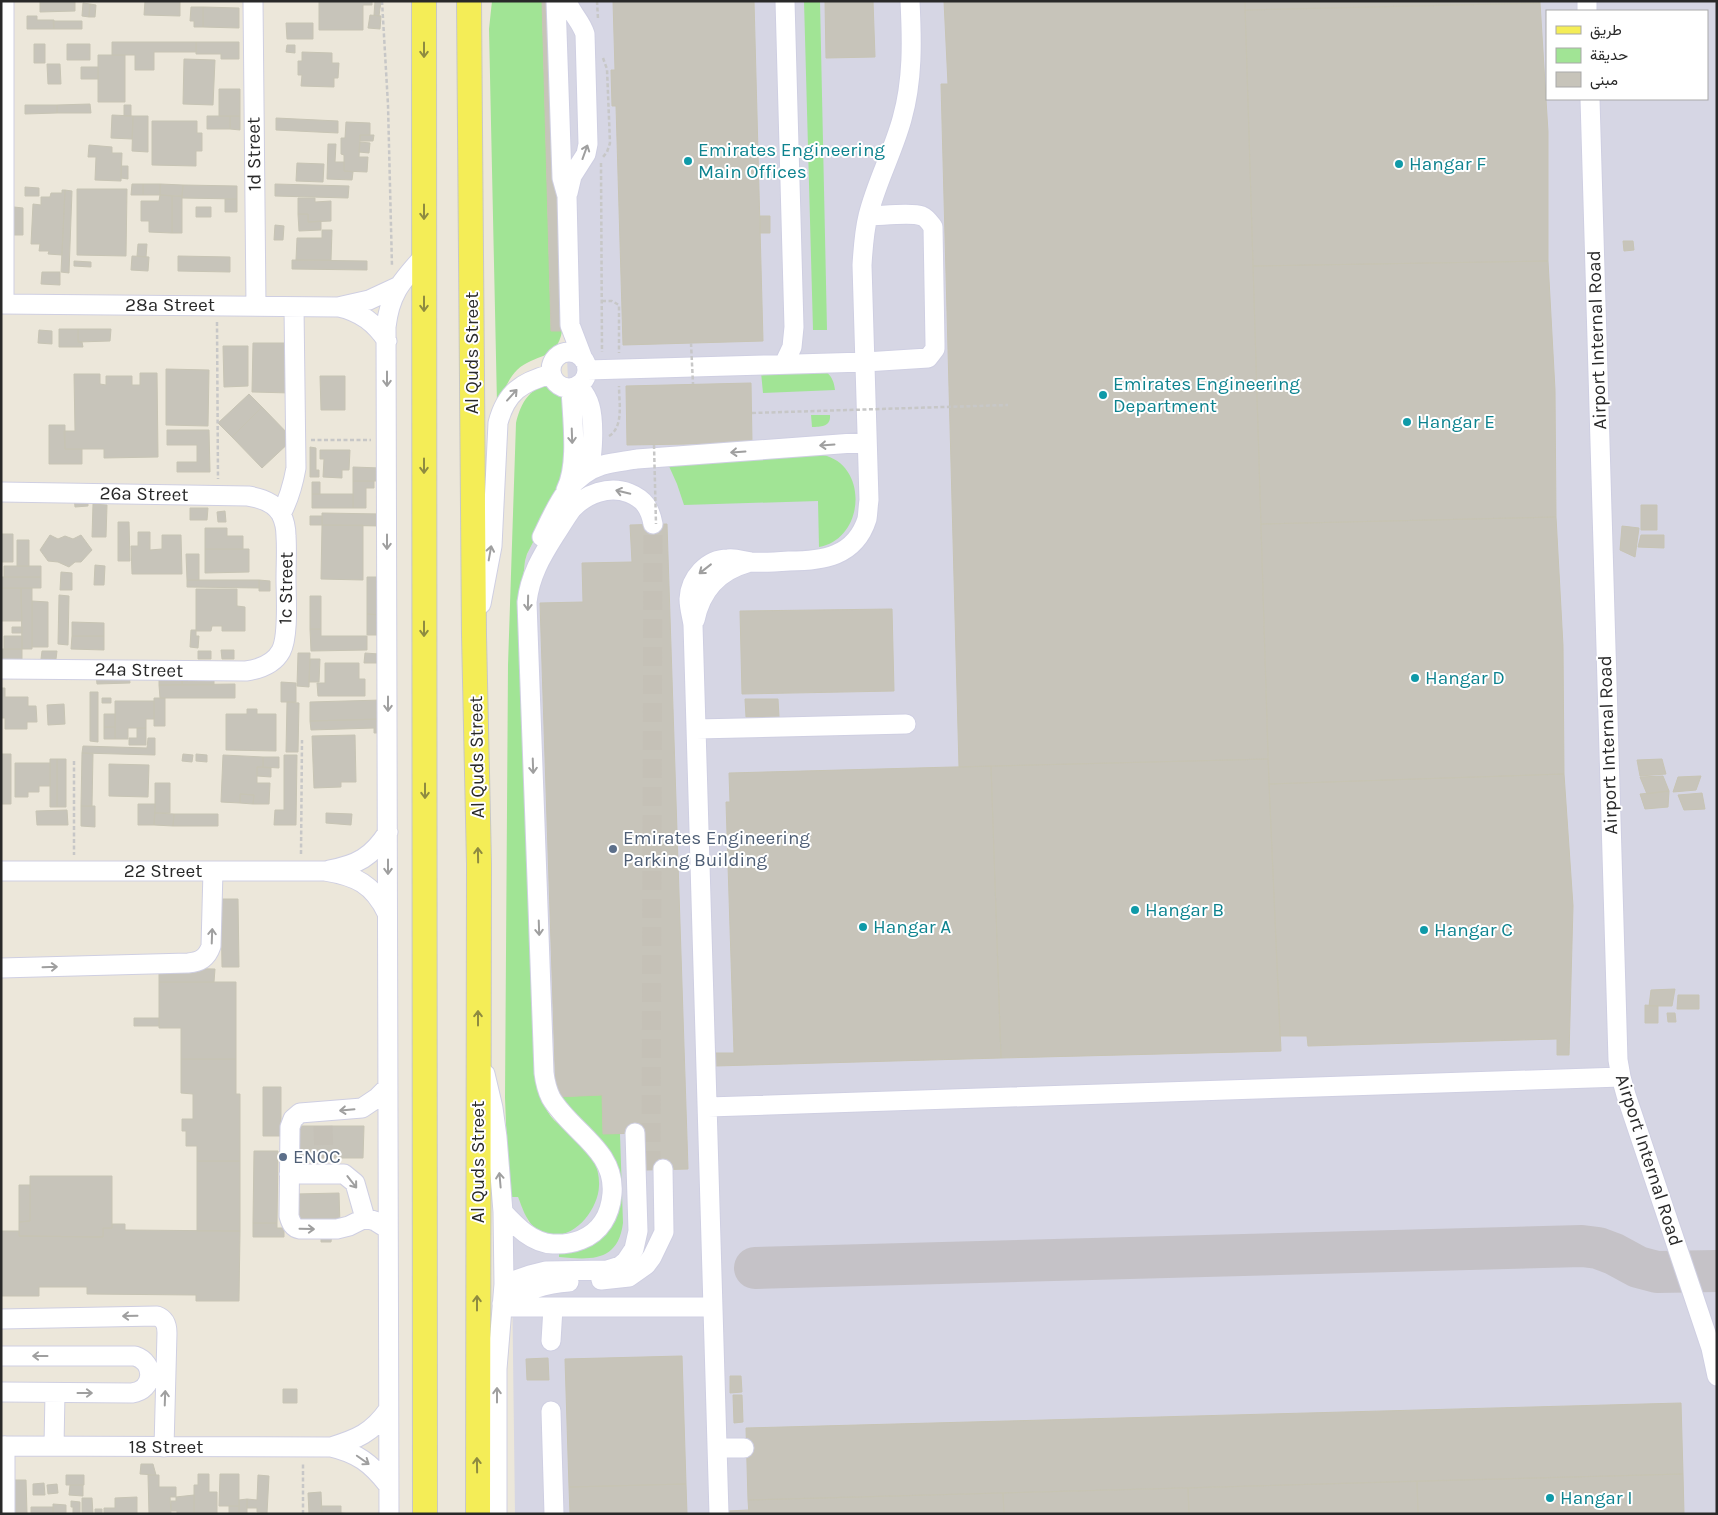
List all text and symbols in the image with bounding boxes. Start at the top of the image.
legend [1546,10,1708,100]
text: طريق [1590,21,1622,40]
one-way arrow [419,42,429,58]
text: حديقة [1590,46,1628,64]
text: مبنى [1590,71,1618,90]
street label: 1d Street [242,117,266,191]
place label: Emirates Engineering Main Offices [698,139,885,183]
one-way arrow [581,144,591,160]
place label: Hangar F [1409,153,1486,175]
marker: Emirates Engineering Main Offices [682,155,694,167]
marker: Hangar F [1393,158,1405,170]
one-way arrow [419,204,429,220]
street label: Airport Internal Road [1583,250,1611,430]
street label: Al Quds Street [461,292,483,414]
street label: 28a Street [125,294,215,316]
one-way arrow [419,295,429,311]
one-way arrow [382,371,392,387]
place label: Emirates Engineering Department [1113,373,1300,417]
one-way arrow [506,388,518,401]
marker: Emirates Engineering Department [1097,389,1109,401]
place label: Hangar E [1417,411,1495,433]
marker: Hangar E [1401,416,1413,428]
one-way arrow [567,428,577,444]
one-way arrow [819,440,835,450]
one-way arrow [730,447,746,456]
one-way arrow [419,458,429,474]
street label: 26a Street [99,482,189,506]
one-way arrow [615,487,631,496]
one-way arrow [382,534,392,550]
one-way arrow [486,545,496,561]
street label: 1c Street [274,551,298,625]
one-way arrow [699,563,712,574]
one-way arrow [523,595,533,611]
one-way arrow [419,620,429,636]
street label: Airport Internal Road [1594,655,1622,835]
street label: 24a Street [94,658,184,682]
place label: Hangar D [1425,667,1505,689]
marker: Hangar D [1409,672,1421,684]
one-way arrow [383,696,393,712]
street label: Al Quds Street [465,696,489,818]
one-way arrow [528,757,538,773]
one-way arrow [420,782,430,799]
place label: Emirates Engineering Parking Building [623,827,810,871]
marker: Emirates Engineering Parking Building [607,843,619,855]
one-way arrow [474,847,483,863]
one-way arrow [383,858,393,875]
street label: 22 Street [124,860,202,882]
place label: Hangar B [1145,899,1224,921]
marker: Hangar B [1129,904,1141,916]
place label: Hangar A [873,916,951,938]
place label: Hangar C [1434,919,1513,941]
one-way arrow [534,920,544,936]
marker: Hangar A [857,921,869,933]
marker: Hangar C [1418,924,1430,936]
one-way arrow [207,928,216,944]
one-way arrow [42,962,58,972]
one-way arrow [473,1010,483,1026]
street label: Airport Internal Road [1611,1071,1687,1249]
street label: Al Quds Street [467,1101,489,1223]
one-way arrow [339,1105,355,1115]
place label: ENOC [293,1146,341,1168]
marker: ENOC [277,1151,289,1163]
one-way arrow [496,1173,505,1189]
one-way arrow [346,1176,357,1189]
one-way arrow [298,1224,315,1234]
one-way arrow [472,1295,482,1311]
one-way arrow [123,1312,139,1321]
one-way arrow [32,1351,48,1361]
one-way arrow [492,1387,502,1404]
one-way arrow [76,1388,93,1398]
one-way arrow [160,1390,170,1406]
street label: 18 Street [129,1436,203,1458]
one-way arrow [356,1455,370,1465]
one-way arrow [472,1457,482,1474]
place label: Hangar I [1560,1487,1633,1509]
marker: Hangar I [1544,1492,1556,1504]

